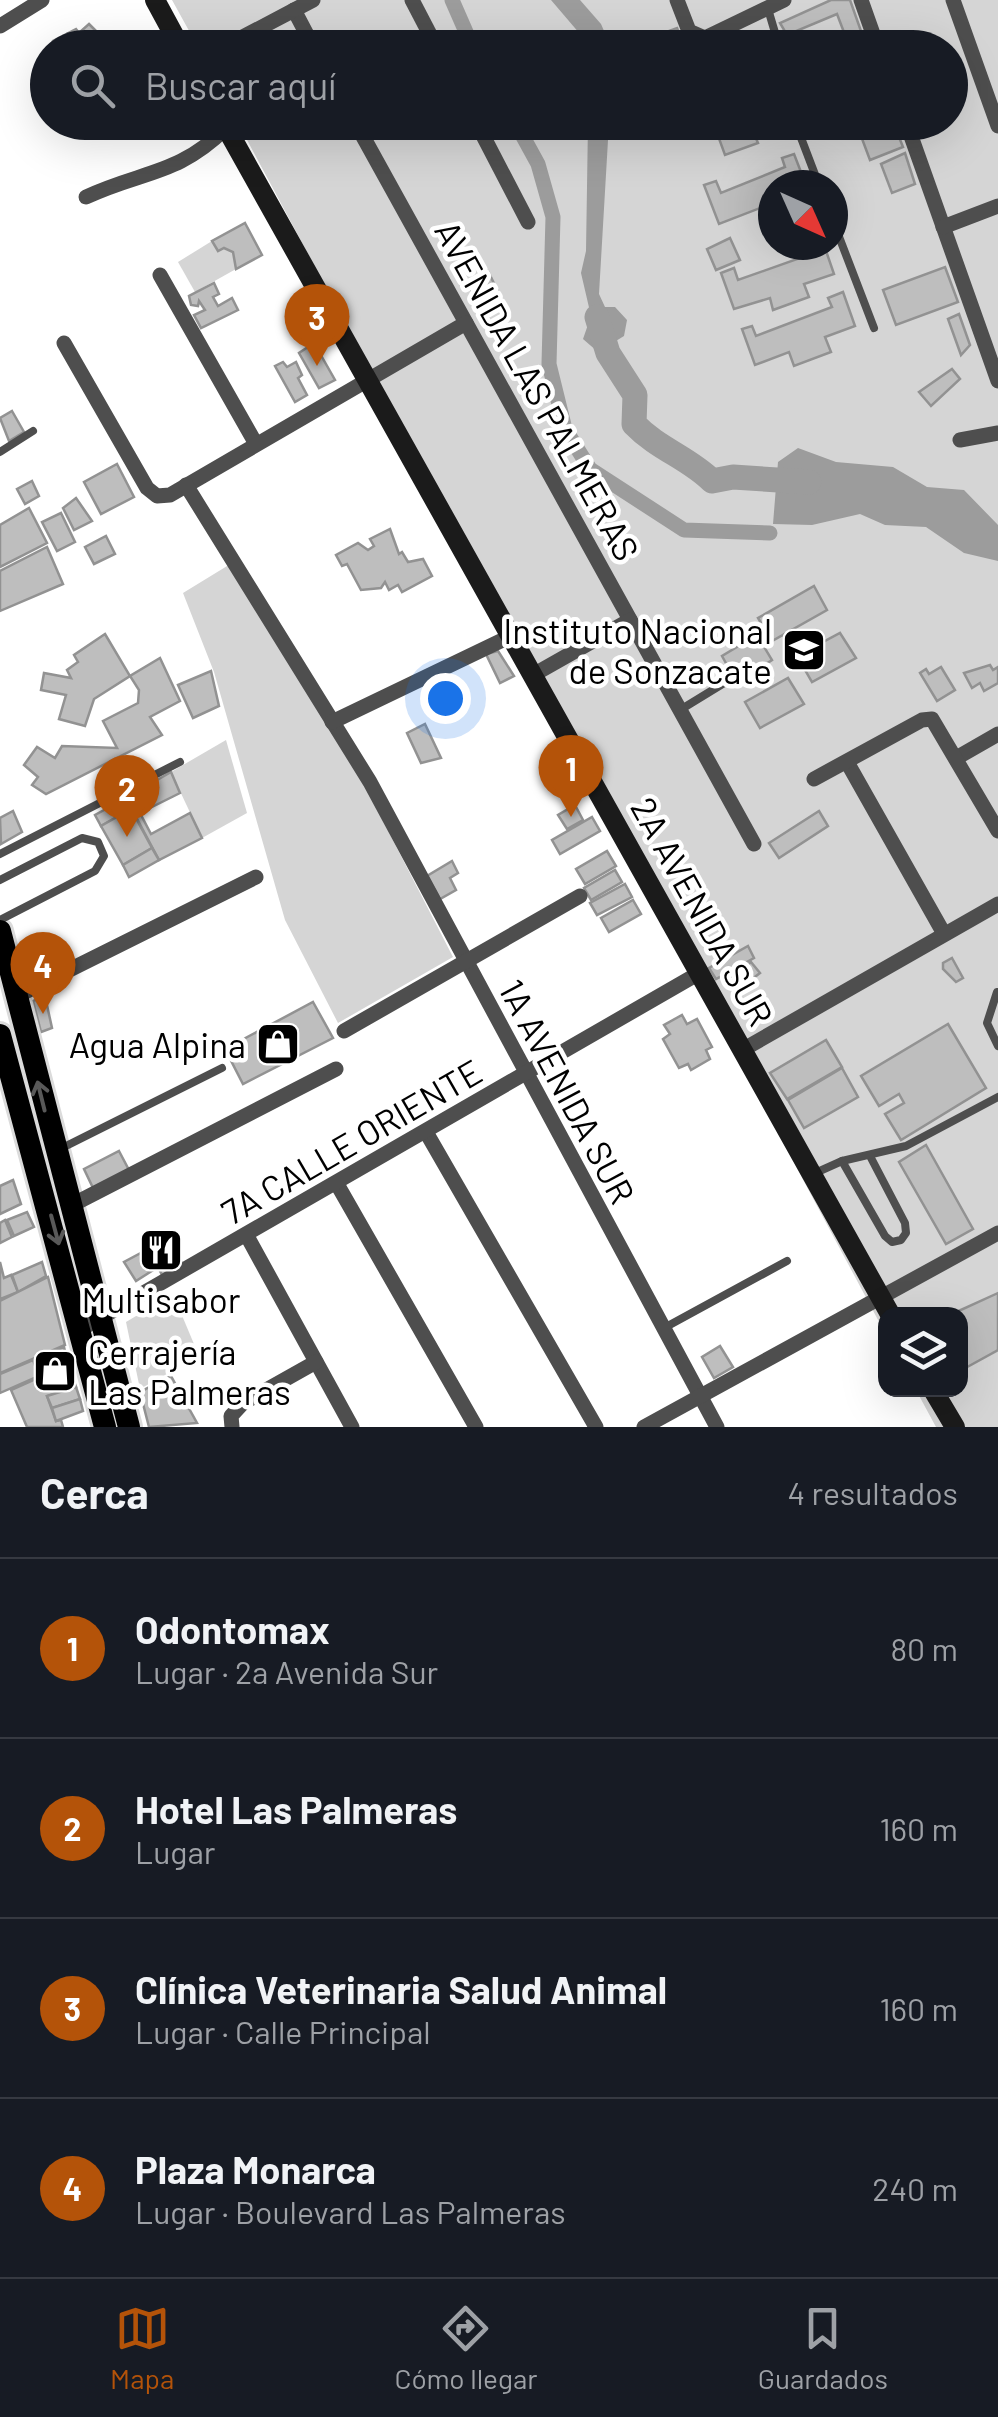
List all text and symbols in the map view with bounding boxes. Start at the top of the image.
search box [30,30,968,140]
icon: search [65,58,120,113]
text: Buscar aquí [145,62,336,108]
north arrow [758,170,848,260]
street label: AVENIDA LAS PALMERAS [427,213,649,567]
pin: 3 [284,284,350,366]
place label: Instituto Nacional de Sonzacate [503,609,772,691]
school or university icon: Instituto Nacional de Sonzacate [781,627,827,673]
your location [420,673,471,724]
pin: 1 [538,734,604,817]
pin: 2 [94,754,160,837]
street label: 2A AVENIDA SUR [623,790,783,1032]
pin: 4 [10,932,76,1014]
street label: 1A AVENIDA SUR [491,972,645,1210]
shop icon: Agua Alpina [255,1021,301,1067]
place label: Agua Alpina [69,1023,246,1065]
street label: 7A CALLE ORIENTE [213,1049,489,1233]
one-way arrow [31,1081,49,1113]
one-way arrow [47,1214,66,1245]
restaurant icon: Multisabor [138,1227,184,1273]
place label: Multisabor [82,1278,241,1320]
map controls [878,1307,968,1397]
button: layers [878,1307,968,1397]
place label: Cerrajería Las Palmeras [88,1330,291,1412]
shop icon: Cerrajería Las Palmeras [32,1348,78,1394]
text: Cerca [40,1467,149,1517]
text: 4 resultados [788,1473,958,1511]
text: Odontomax [135,1606,330,1652]
text: 1 [67,1629,78,1667]
text: 80 m [890,1629,958,1667]
text: Lugar · 2a Avenida Sur [135,1652,438,1690]
text: Hotel Las Palmeras [135,1786,457,1832]
text: 2 [64,1809,81,1847]
text: 160 m [879,1809,958,1847]
text: Lugar [135,1832,215,1870]
text: Clínica Veterinaria Salud Animal [135,1966,667,2012]
text: 3 [64,1989,81,2027]
text: 160 m [879,1989,958,2027]
text: Lugar · Calle Principal [135,2012,431,2050]
text: Plaza Monarca [135,2146,376,2192]
text: 4 [63,2169,82,2207]
text: 240 m [872,2169,958,2207]
text: Lugar · Boulevard Las Palmeras [135,2192,566,2230]
tab: Mapa [110,2301,174,2395]
tab: Cómo llegar [394,2301,538,2395]
tab: Guardados [758,2301,888,2395]

